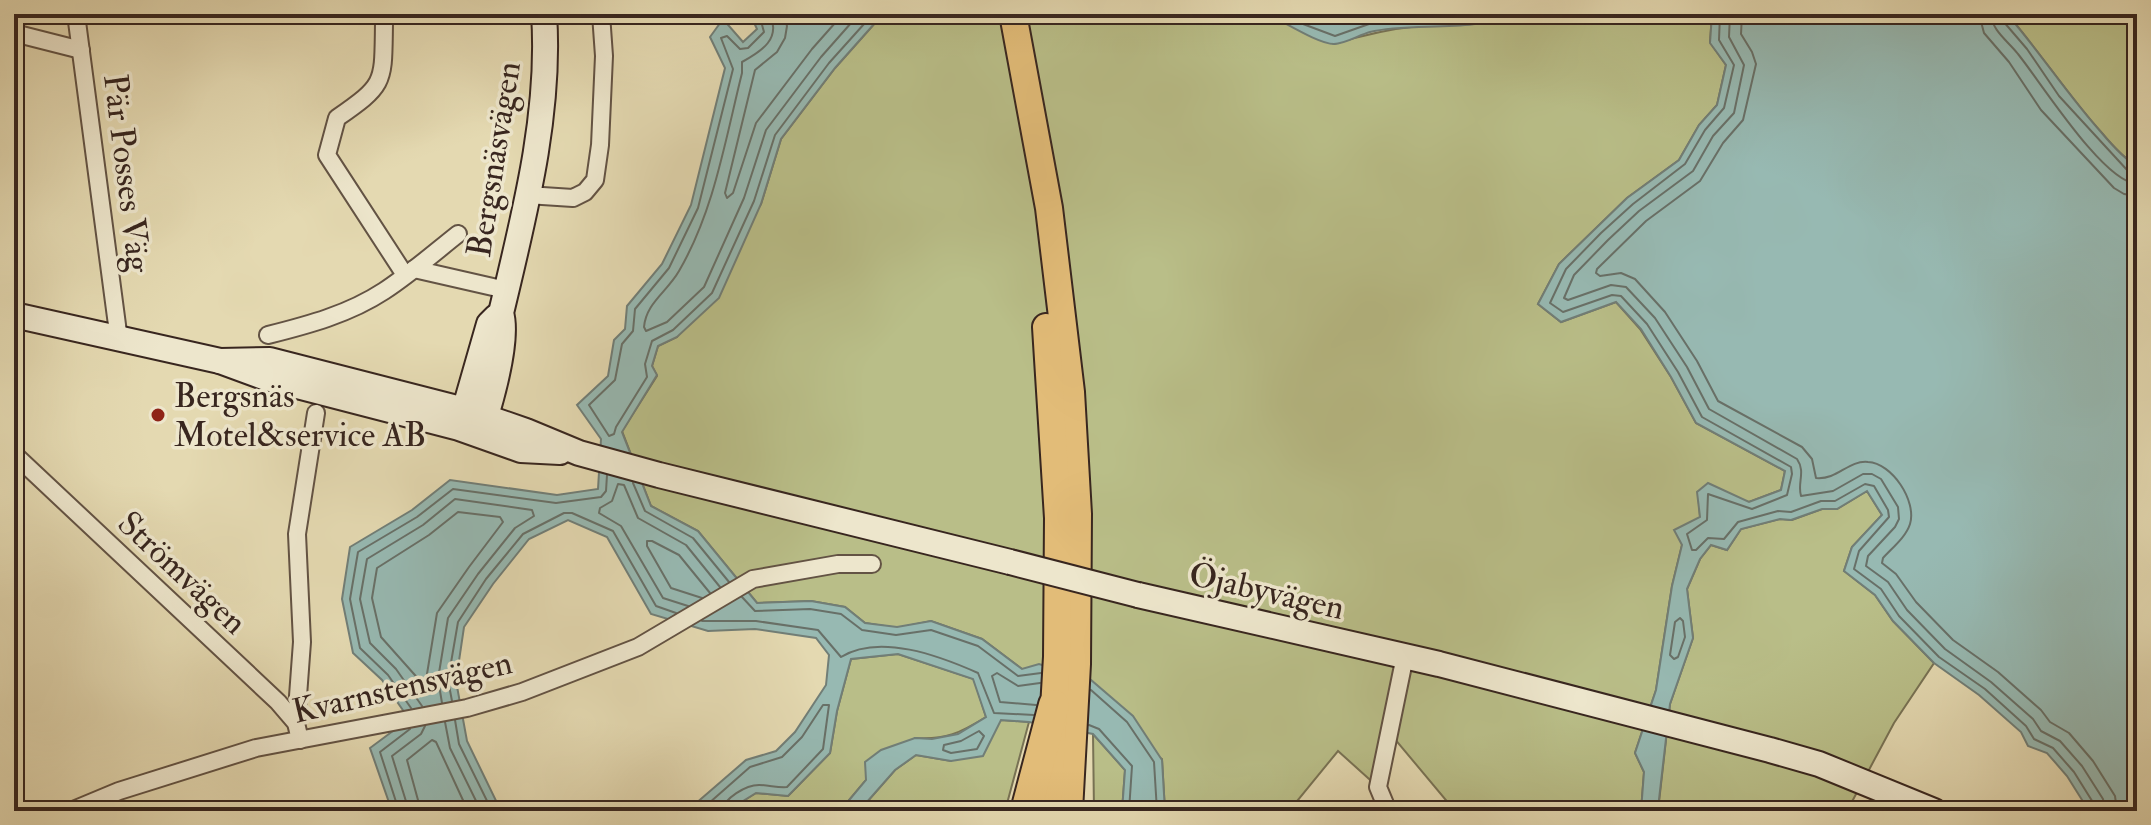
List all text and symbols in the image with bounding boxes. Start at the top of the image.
street label: Bergsnäsvägen [458,58,531,260]
street label: Pär Posses Väg [93,72,160,276]
place label: Bergsnäs Motel&service AB [174,375,426,457]
marker: Bergsnäs Motel&service AB [149,406,167,424]
street label: Strömvägen [108,502,256,644]
street label: Öjabyvägen [1185,553,1348,630]
street label: Kvarnstensvägen [288,641,516,734]

